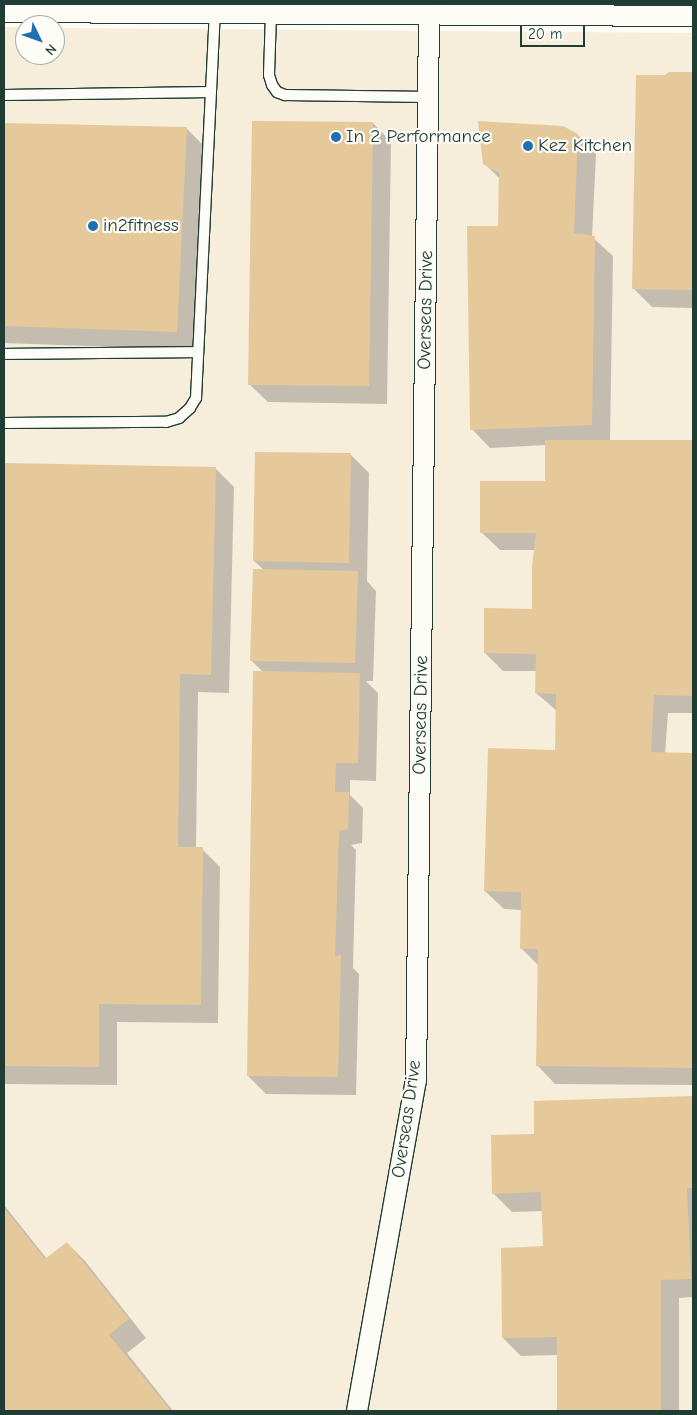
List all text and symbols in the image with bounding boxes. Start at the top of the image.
north arrow [15,15,65,65]
scale bar [522,15,587,47]
text: 20 m [528,25,562,43]
text: N [41,41,60,59]
place label: In 2 Performance [346,126,491,148]
marker: In 2 Performance [330,131,342,143]
place label: Kez Kitchen [538,135,632,157]
marker: Kez Kitchen [522,140,534,152]
place label: in2fitness [103,215,179,237]
marker: in2fitness [87,220,99,232]
street label: Overseas Drive [414,250,438,370]
street label: Overseas Drive [409,655,433,775]
street label: Overseas Drive [387,1058,427,1180]

